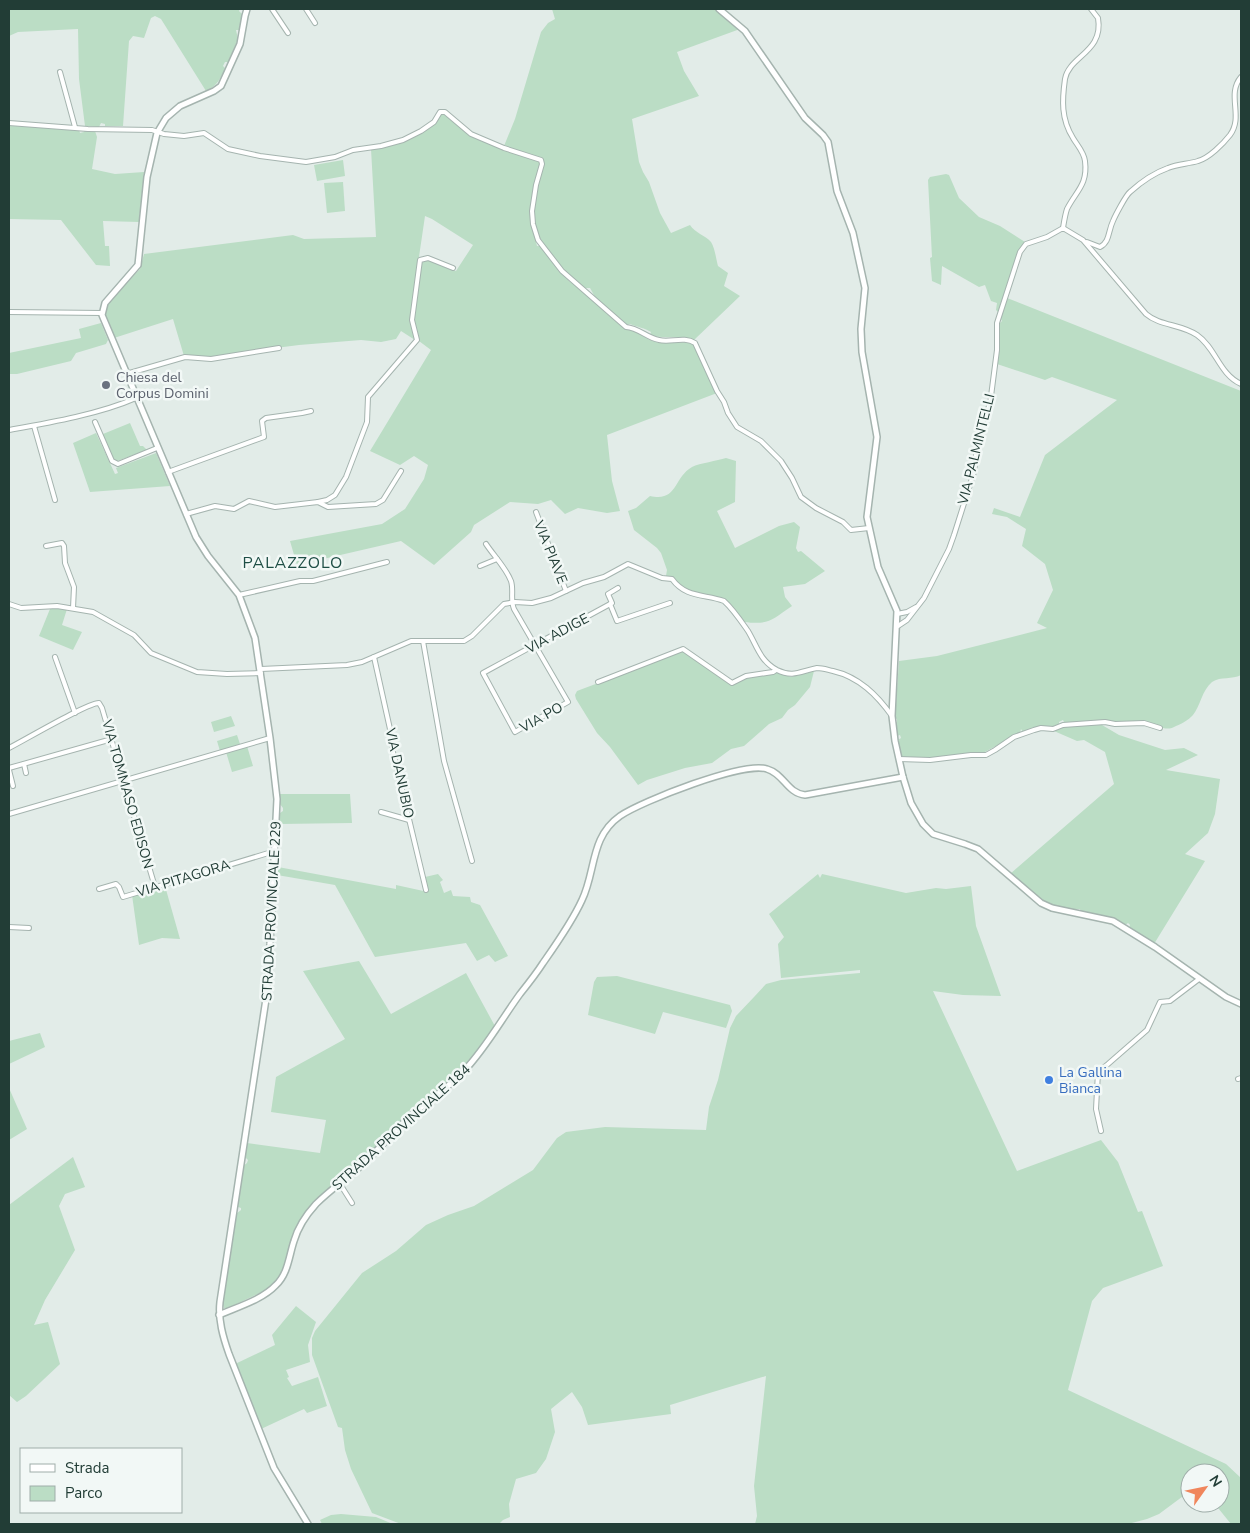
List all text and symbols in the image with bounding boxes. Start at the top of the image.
place label: Chiesa del Corpus Domini [116,368,209,403]
marker: Chiesa del Corpus Domini [100,379,112,391]
street label: VIA PALMINTELLI [953,392,999,508]
street label: VIA PIAVE [529,517,572,587]
district label: PALAZZOLO [243,552,343,574]
street label: VIA ADIGE [521,609,592,659]
street label: VIA PO [515,698,566,738]
street label: VIA TOMMASO EDISON [97,716,158,871]
street label: VIA DANUBIO [380,725,418,820]
street label: STRADA PROVINCIALE 229 [257,821,286,1002]
street label: VIA PITAGORA [133,855,232,902]
street label: STRADA PROVINCIALE 184 [328,1060,475,1195]
place label: La Gallina Bianca [1059,1063,1122,1098]
marker: La Gallina Bianca [1043,1074,1055,1086]
legend [20,1448,182,1513]
text: Strada [65,1458,109,1478]
north arrow [1180,1463,1230,1513]
text: N [1205,1472,1226,1491]
text: Parco [65,1483,103,1503]

